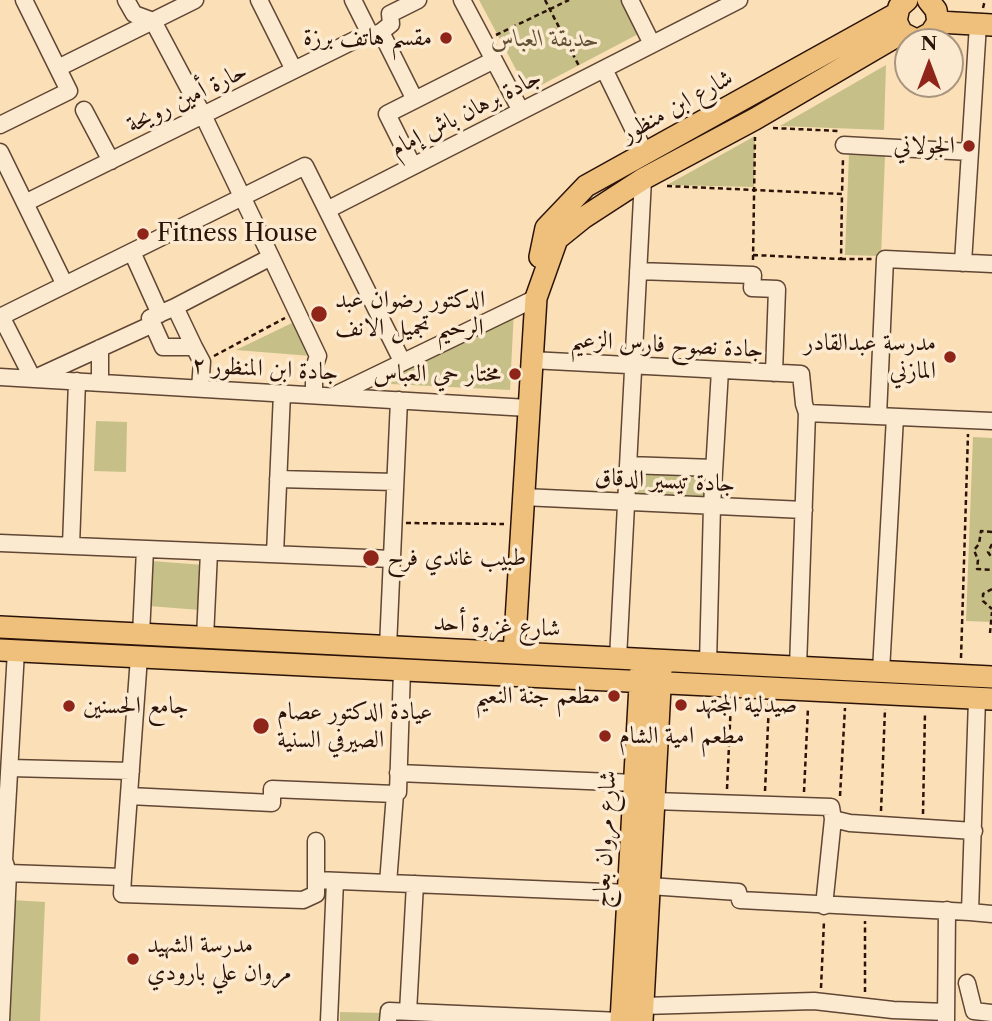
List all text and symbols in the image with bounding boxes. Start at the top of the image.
place label: مقسم هاتف برزة [303,24,432,52]
park label: حديقة العباس [491,25,599,53]
north arrow [894,28,964,98]
marker: مقسم هاتف برزة [438,30,454,46]
text: N [921,32,937,55]
street label: حارة أمين رويحة [122,57,252,139]
street label: جادة برهان باش إمام [386,63,546,163]
street label: شارع ابن منظور [616,63,738,149]
place label: الجولاني [893,132,955,160]
marker: الجولاني [961,138,977,154]
place label: Fitness House [157,220,317,248]
marker: Fitness House [135,226,151,242]
place label: الدكتور رضوان عبد الرحيم تجميل الانف [335,286,485,342]
marker: الدكتور رضوان عبد الرحيم تجميل الانف [309,304,329,324]
street label: جادة نصوح فارس الزعيم [570,326,764,364]
place label: مدرسة عبدالقادر المازني [804,329,936,385]
marker: مدرسة عبدالقادر المازني [942,349,958,365]
street label: جادة ابن المنظور ٢ [191,351,339,387]
place label: مختار حي العباس [373,360,501,388]
marker: مختار حي العباس [507,366,523,382]
street label: جادة تيسير الدقاق [594,463,736,499]
place label: طبيب غاندي فرح [387,544,526,572]
marker: طبيب غاندي فرح [361,548,381,568]
street label: شارع غزوة أحد [433,608,561,644]
place label: مطعم جنة النعيم [475,682,600,710]
marker: مطعم جنة النعيم [606,688,622,704]
place label: صيدلية المجتهد [695,691,797,719]
place label: جامع الحسنين [83,692,189,720]
marker: صيدلية المجتهد [673,697,689,713]
marker: جامع الحسنين [61,698,77,714]
place label: عيادة الدكتور عصام الصيرفي السنية [277,698,433,754]
marker: عيادة الدكتور عصام الصيرفي السنية [251,716,271,736]
place label: مطعم امية الشام [619,722,745,750]
marker: مطعم امية الشام [597,728,613,744]
street label: شارع مروان بعاج [587,770,623,908]
place label: مدرسة الشهيد مروان علي بارودي [147,931,292,987]
marker: مدرسة الشهيد مروان علي بارودي [125,951,141,967]

